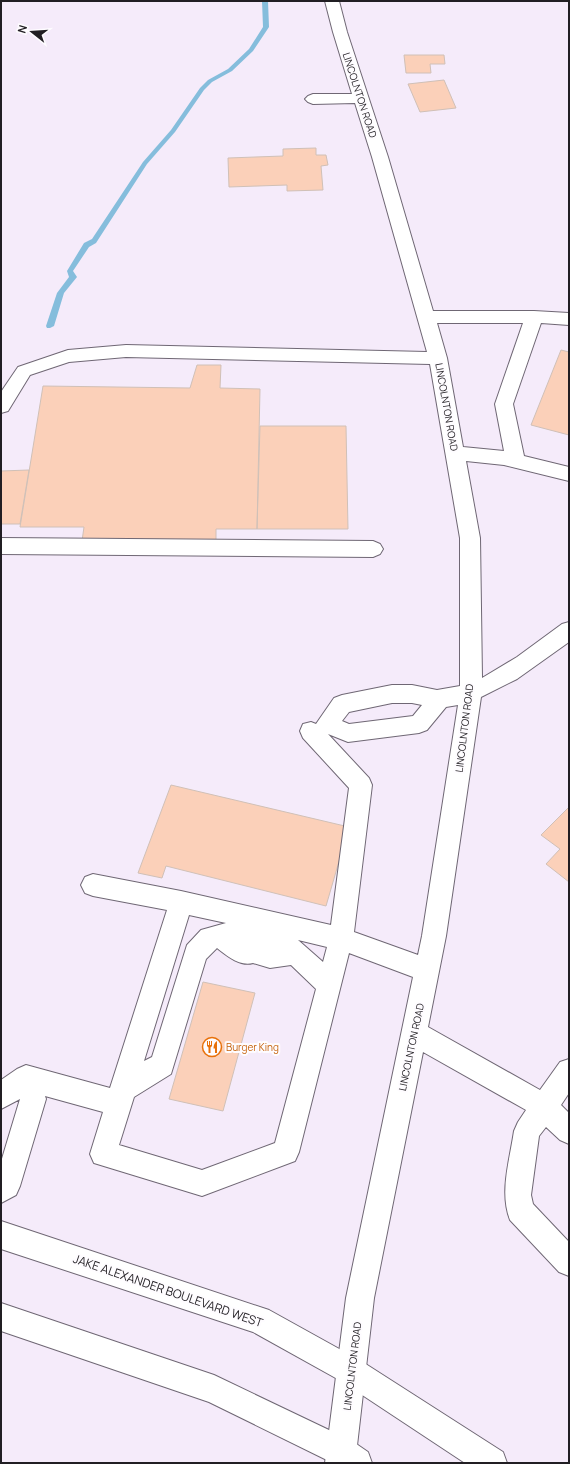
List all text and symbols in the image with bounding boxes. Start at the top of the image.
north arrow [12,12,52,52]
text: N [14,23,30,35]
street label: LINCOLNTON ROAD [340,50,381,140]
street label: LINCOLNTON ROAD [432,362,462,452]
street label: LINCOLNTON ROAD [452,683,476,773]
street label: LINCOLNTON ROAD [395,1002,427,1092]
restaurant icon: Burger King [201,1036,223,1058]
place label: Burger King [226,1040,279,1054]
street label: JAKE ALEXANDER BOULEVARD WEST [71,1250,266,1331]
street label: LINCOLNTON ROAD [340,1321,364,1411]

